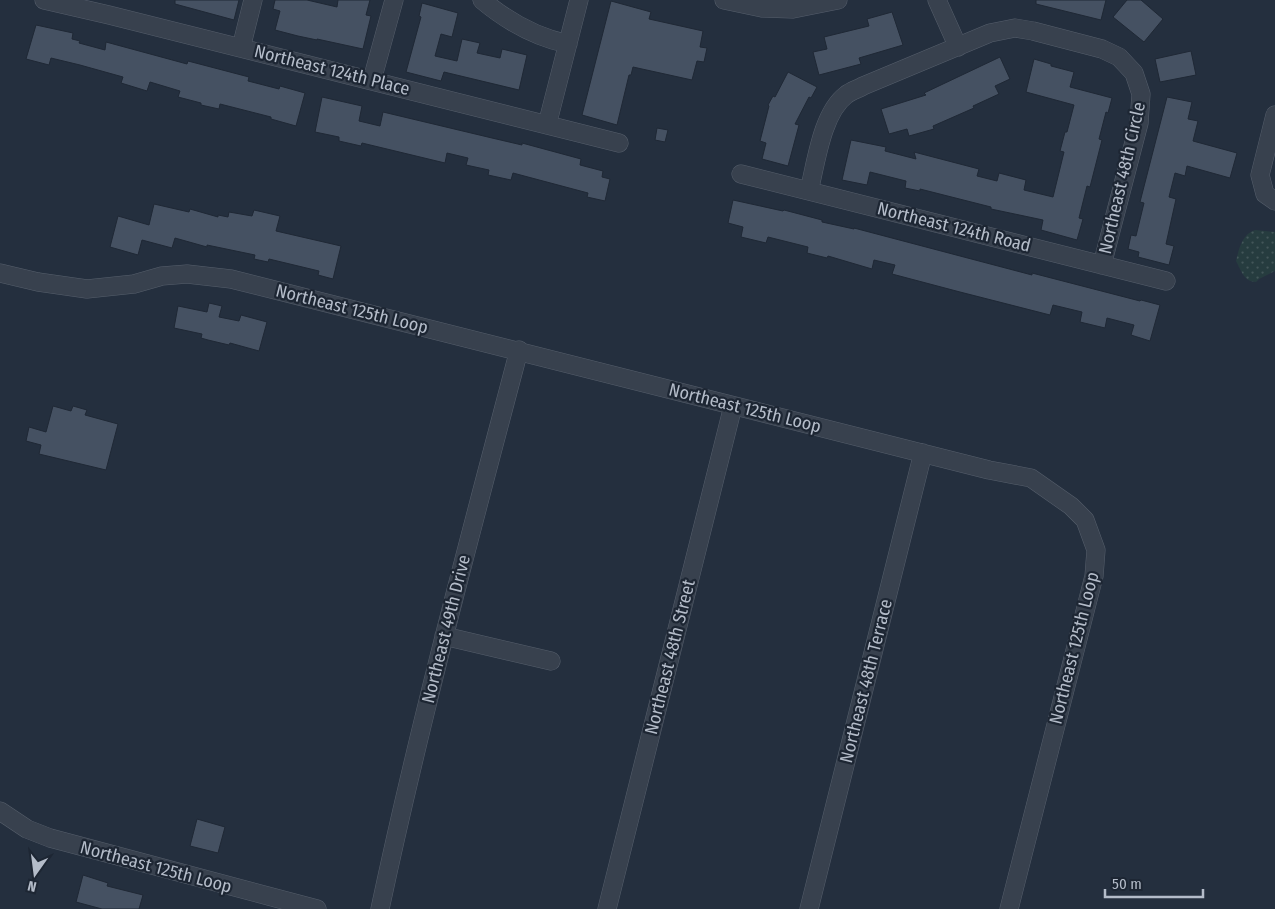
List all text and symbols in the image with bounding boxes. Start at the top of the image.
street label: Northeast 124th Place [252,40,412,100]
street label: Northeast 48th Circle [1094,100,1150,256]
street label: Northeast 124th Road [875,197,1033,257]
street label: Northeast 125th Loop [274,279,430,339]
street label: Northeast 125th Loop [667,378,823,438]
street label: Northeast 49th Drive [417,552,475,705]
street label: Northeast 125th Loop [1044,570,1104,726]
street label: Northeast 48th Street [640,577,700,737]
street label: Northeast 48th Terrace [835,597,897,765]
street label: Northeast 125th Loop [78,836,234,898]
north arrow [10,849,60,899]
scale bar [1105,866,1202,898]
text: 50 m [1112,875,1142,893]
text: N [26,877,38,895]

